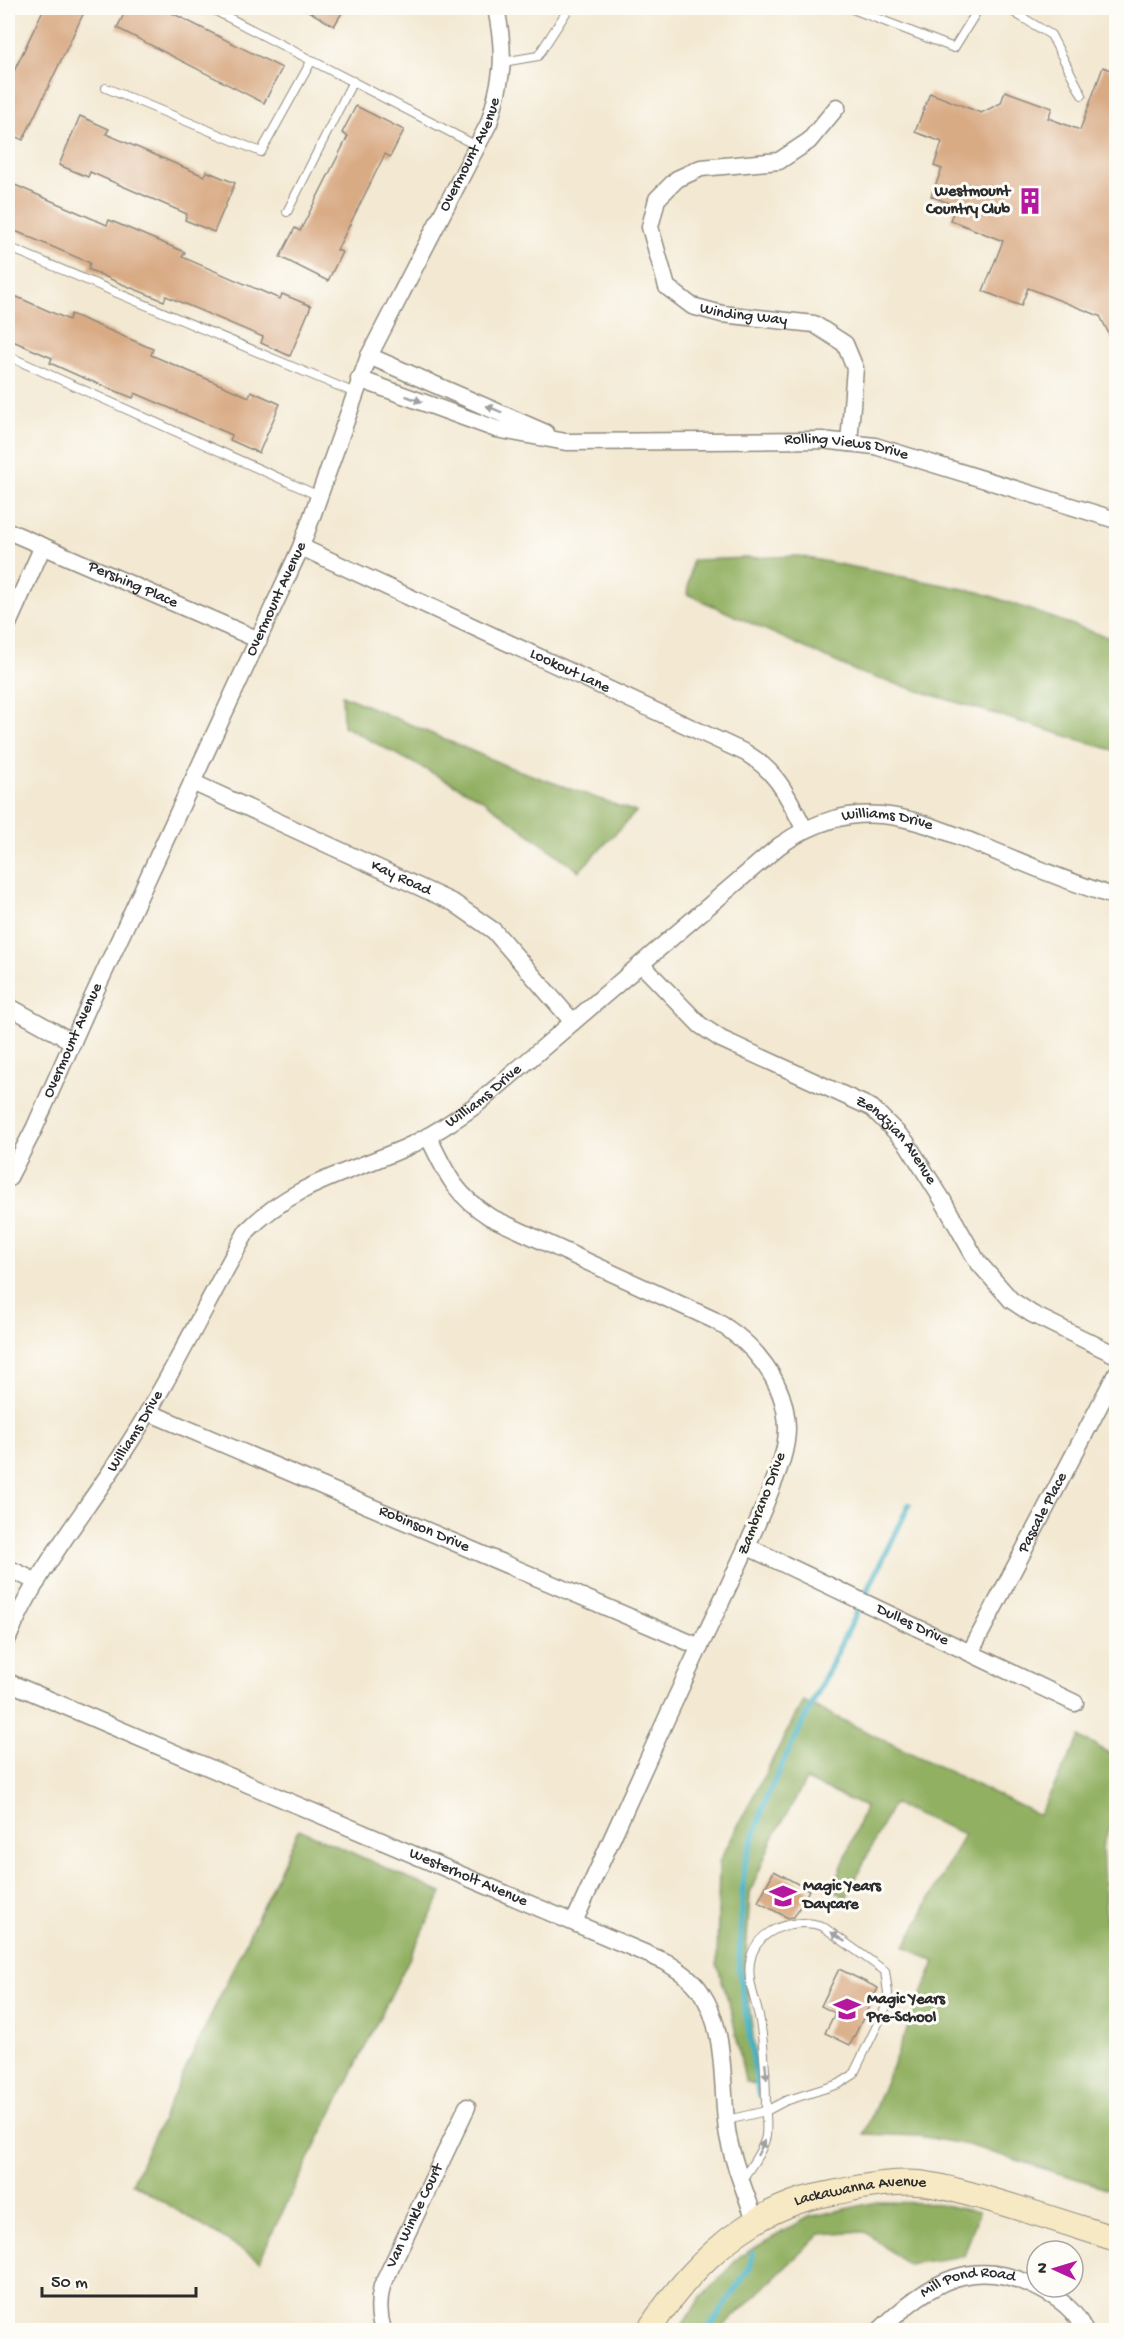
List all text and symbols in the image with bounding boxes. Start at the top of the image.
street label: Overmount Avenue [435,95,505,215]
place label: Westmount Country Club [925,183,1011,220]
building icon: Westmount Country Club [1015,186,1045,216]
street label: Winding Way [697,299,788,331]
one-way arrow [405,395,423,404]
one-way arrow [484,404,502,414]
street label: Rolling Views Drive [784,430,911,465]
street label: Overmount Avenue [242,539,312,660]
street label: Pershing Place [84,557,181,613]
street label: Lookout Lane [526,645,613,698]
street label: Williams Drive [840,805,936,836]
street label: Kay Road [368,856,435,901]
street label: Overmount Avenue [39,980,108,1101]
street label: Williams Drive [442,1060,526,1133]
street label: Zendzian Avenue [852,1092,941,1189]
street label: Williams Drive [103,1387,168,1476]
street label: Zambrano Drive [735,1449,792,1558]
street label: Pascale Place [1014,1469,1073,1557]
street label: Robinson Drive [376,1502,473,1557]
street label: Dulles Drive [872,1600,952,1651]
street label: Westerholt Avenue [406,1844,531,1912]
place label: Magic Years Daycare [801,1878,882,1915]
school or university icon: Magic Years Daycare [768,1881,798,1911]
one-way arrow [830,1932,846,1943]
place label: Magic Years Pre-School [866,1991,946,2028]
school or university icon: Magic Years Pre-School [832,1994,862,2024]
one-way arrow [761,2062,771,2081]
one-way arrow [756,2139,765,2156]
street label: Van Winkle Court [382,2160,449,2272]
street label: Lackawanna Avenue [792,2173,928,2211]
north arrow [1025,2239,1085,2299]
scale bar [42,2260,196,2298]
text: N [1034,2262,1053,2274]
street label: Mill Pond Road [917,2264,1019,2303]
text: 50 m [51,2273,88,2294]

